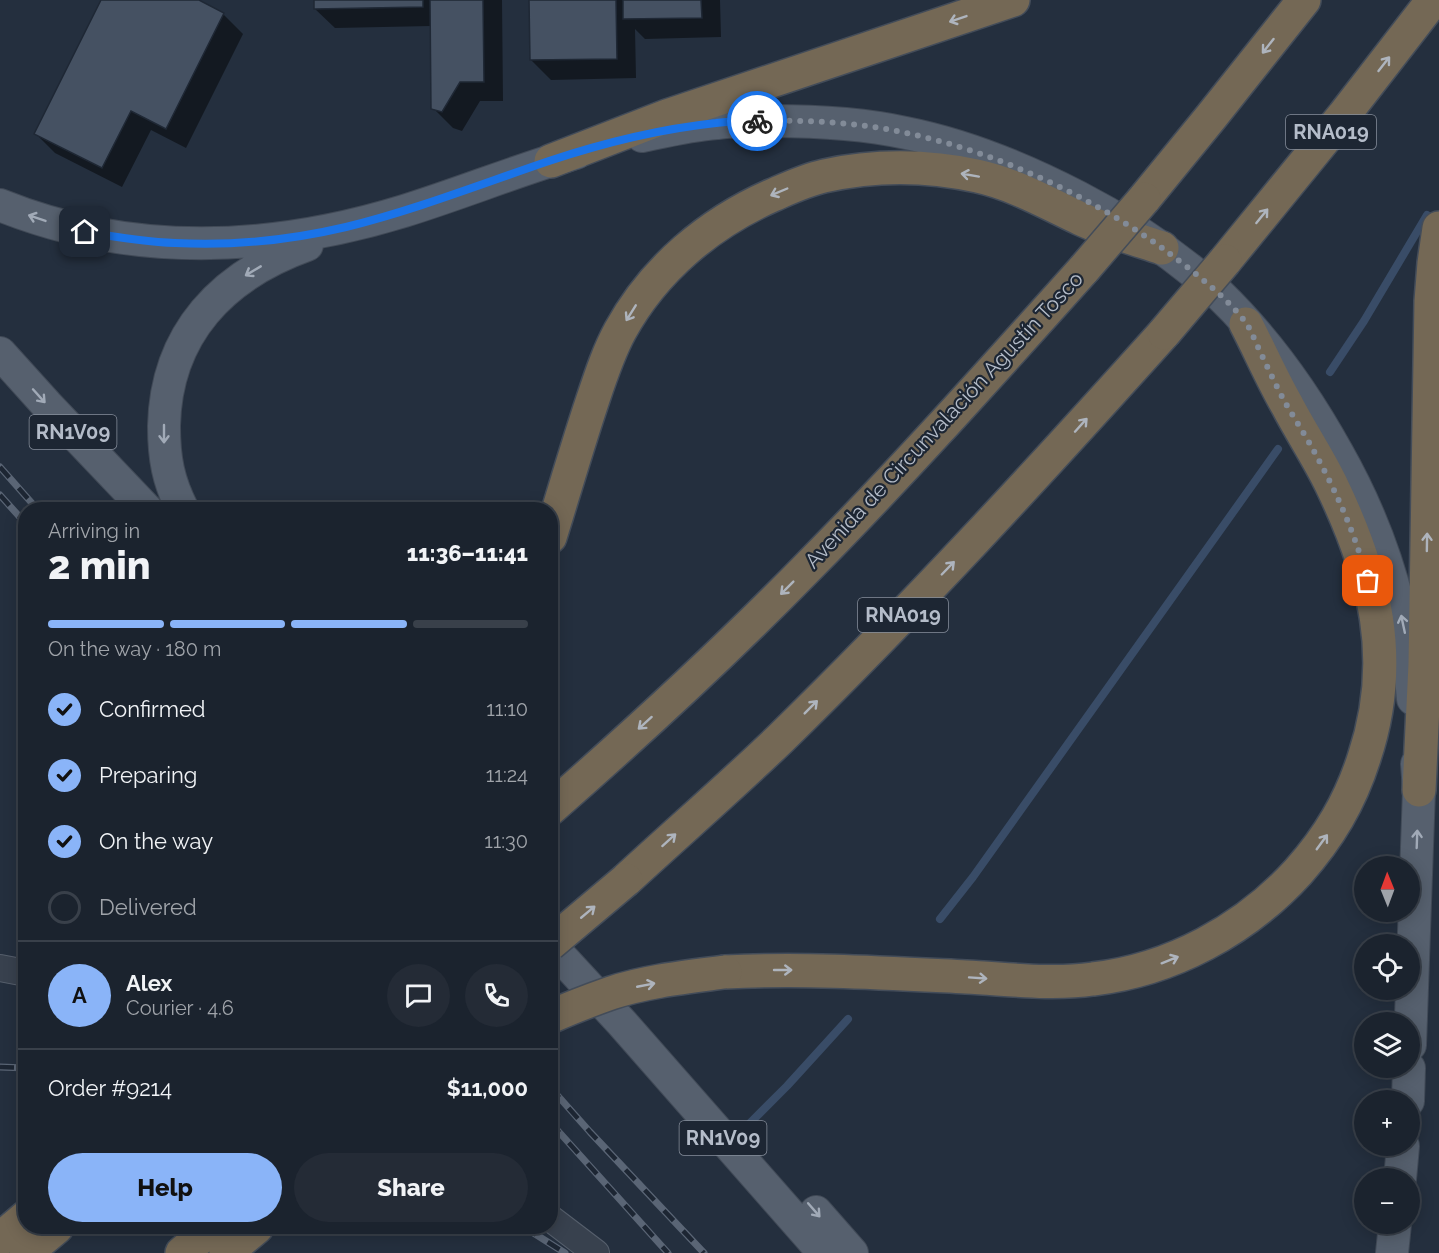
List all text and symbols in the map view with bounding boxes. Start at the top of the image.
one-way arrow [949,14,968,25]
one-way arrow [1261,38,1274,54]
one-way arrow [1377,56,1390,72]
courier [727,91,787,151]
icon: bike [741,105,774,138]
road number: RNA019 [1286,115,1376,149]
one-way arrow [961,169,981,180]
one-way arrow [771,187,789,198]
pin [59,206,110,257]
one-way arrow [1255,209,1269,224]
one-way arrow [28,212,47,223]
icon: home [68,215,101,248]
one-way arrow [245,265,262,277]
street label: Avenida de Circunvalación Agustín Tosco [799,266,1088,573]
one-way arrow [624,305,637,322]
one-way arrow [32,389,46,404]
road number: RN1V09 [29,415,116,449]
one-way arrow [1074,418,1088,433]
one-way arrow [158,423,170,443]
text: Arriving in [48,519,140,543]
one-way arrow [1421,533,1433,553]
text: 11:36–11:41 [407,540,528,566]
text: 2 min [48,542,151,588]
pin [1342,555,1393,606]
one-way arrow [940,561,954,576]
icon: bag [1351,564,1384,597]
one-way arrow [779,581,794,596]
road number: RNA019 [858,598,948,632]
one-way arrow [1396,615,1408,634]
text: On the way · 180 m [48,637,221,661]
icon: check [48,693,81,726]
text: Confirmed [99,696,206,722]
text: 11:10 [486,697,528,721]
one-way arrow [804,700,819,715]
one-way arrow [638,716,653,730]
icon: check [48,759,81,792]
text: Preparing [99,762,197,788]
text: 11:24 [486,763,528,787]
icon: check [48,825,81,858]
text: On the way [99,828,213,854]
text: 11:30 [484,829,528,853]
one-way arrow [1411,830,1423,850]
one-way arrow [661,834,676,848]
one-way arrow [1316,835,1328,851]
north arrow [1354,856,1420,922]
map controls [1354,856,1420,1234]
text: Delivered [99,894,197,920]
one-way arrow [580,905,595,919]
button: locate [1354,934,1420,1000]
one-way arrow [1160,954,1179,965]
button: chat [387,964,450,1027]
button: phone [465,964,528,1027]
one-way arrow [773,964,793,976]
text: Alex [126,970,172,996]
one-way arrow [967,973,987,984]
one-way arrow [635,979,655,990]
text: A [72,982,87,1008]
text: Courier · 4.6 [126,996,234,1020]
button: layers [1354,1012,1420,1078]
text: Order #9214 [48,1075,172,1101]
text: $11,000 [447,1075,528,1101]
button: + [1354,1090,1420,1156]
road number: RN1V09 [680,1121,766,1155]
button: Help [48,1153,282,1222]
button: Share [294,1153,528,1222]
button: − [1354,1168,1420,1234]
one-way arrow [807,1202,821,1217]

